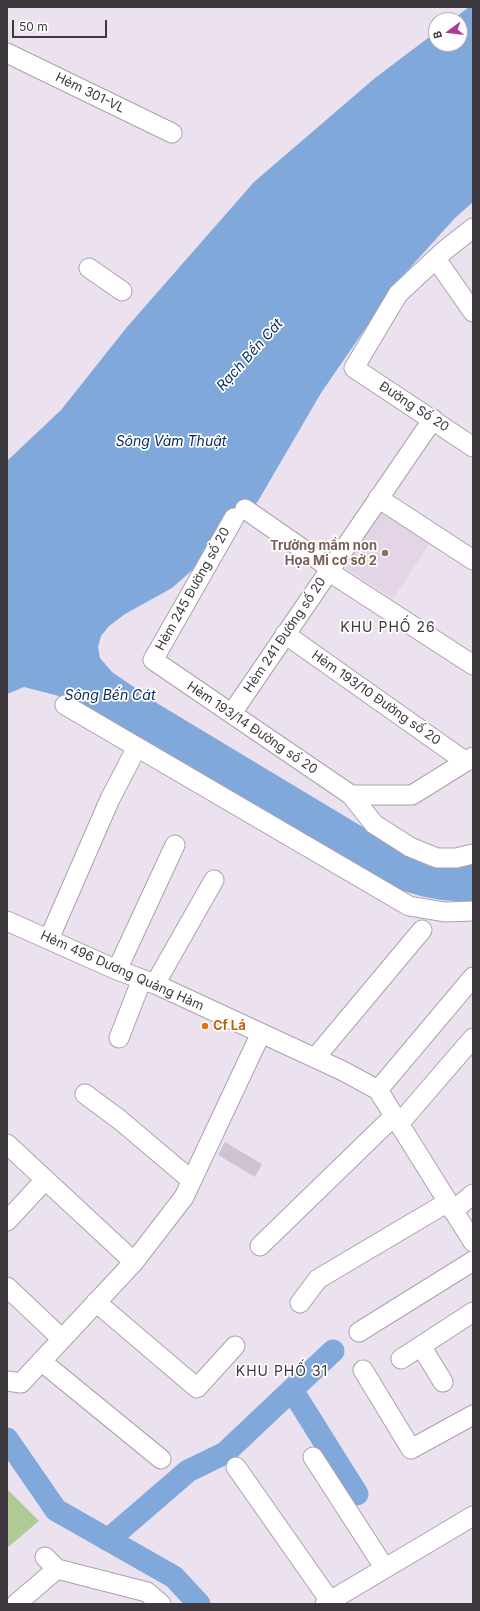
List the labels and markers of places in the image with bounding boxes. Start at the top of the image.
place label: Trường mầm non Họa Mi cơ sở 2 [270,538,377,569]
marker: Trường mầm non Họa Mi cơ sở 2 [380,548,390,558]
place label: Cf Lá [213,1018,246,1034]
marker: Cf Lá [200,1021,210,1031]

